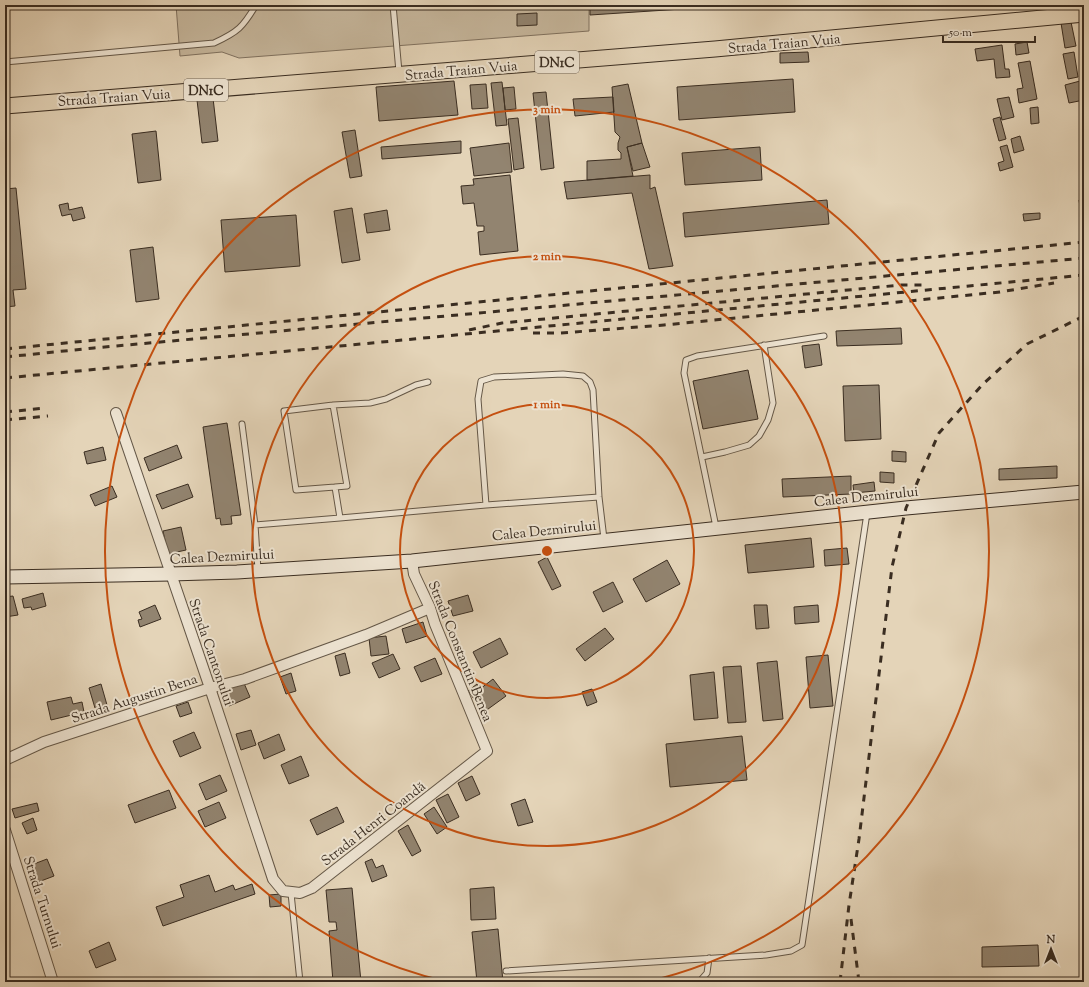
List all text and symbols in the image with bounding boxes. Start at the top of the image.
scale bar [943,18,1035,44]
text: 50 m [948,24,972,42]
street label: Strada Traian Vuia [727,30,842,60]
road number: DN1C [535,51,579,73]
street label: Strada Traian Vuia [404,57,519,87]
road number: DN1C [184,79,228,101]
street label: Strada Traian Vuia [57,85,172,113]
text: 3 min [533,101,562,119]
text: 2 min [533,248,562,266]
text: 1 min [532,396,561,414]
street label: Calea Dezmirului [813,483,919,513]
street label: Calea Dezmirului [491,517,597,547]
centre of rings [540,544,554,558]
street label: Calea Dezmirului [169,545,275,571]
street label: Strada Constantin Benea [422,578,497,726]
street label: Strada Cantonului [182,596,238,709]
street label: Strada Augustin Bena [69,670,201,730]
street label: Strada Henri Coandă [318,777,431,872]
street label: Strada Turnului [17,854,65,951]
north arrow [1031,929,1071,969]
text: N [1046,932,1056,948]

